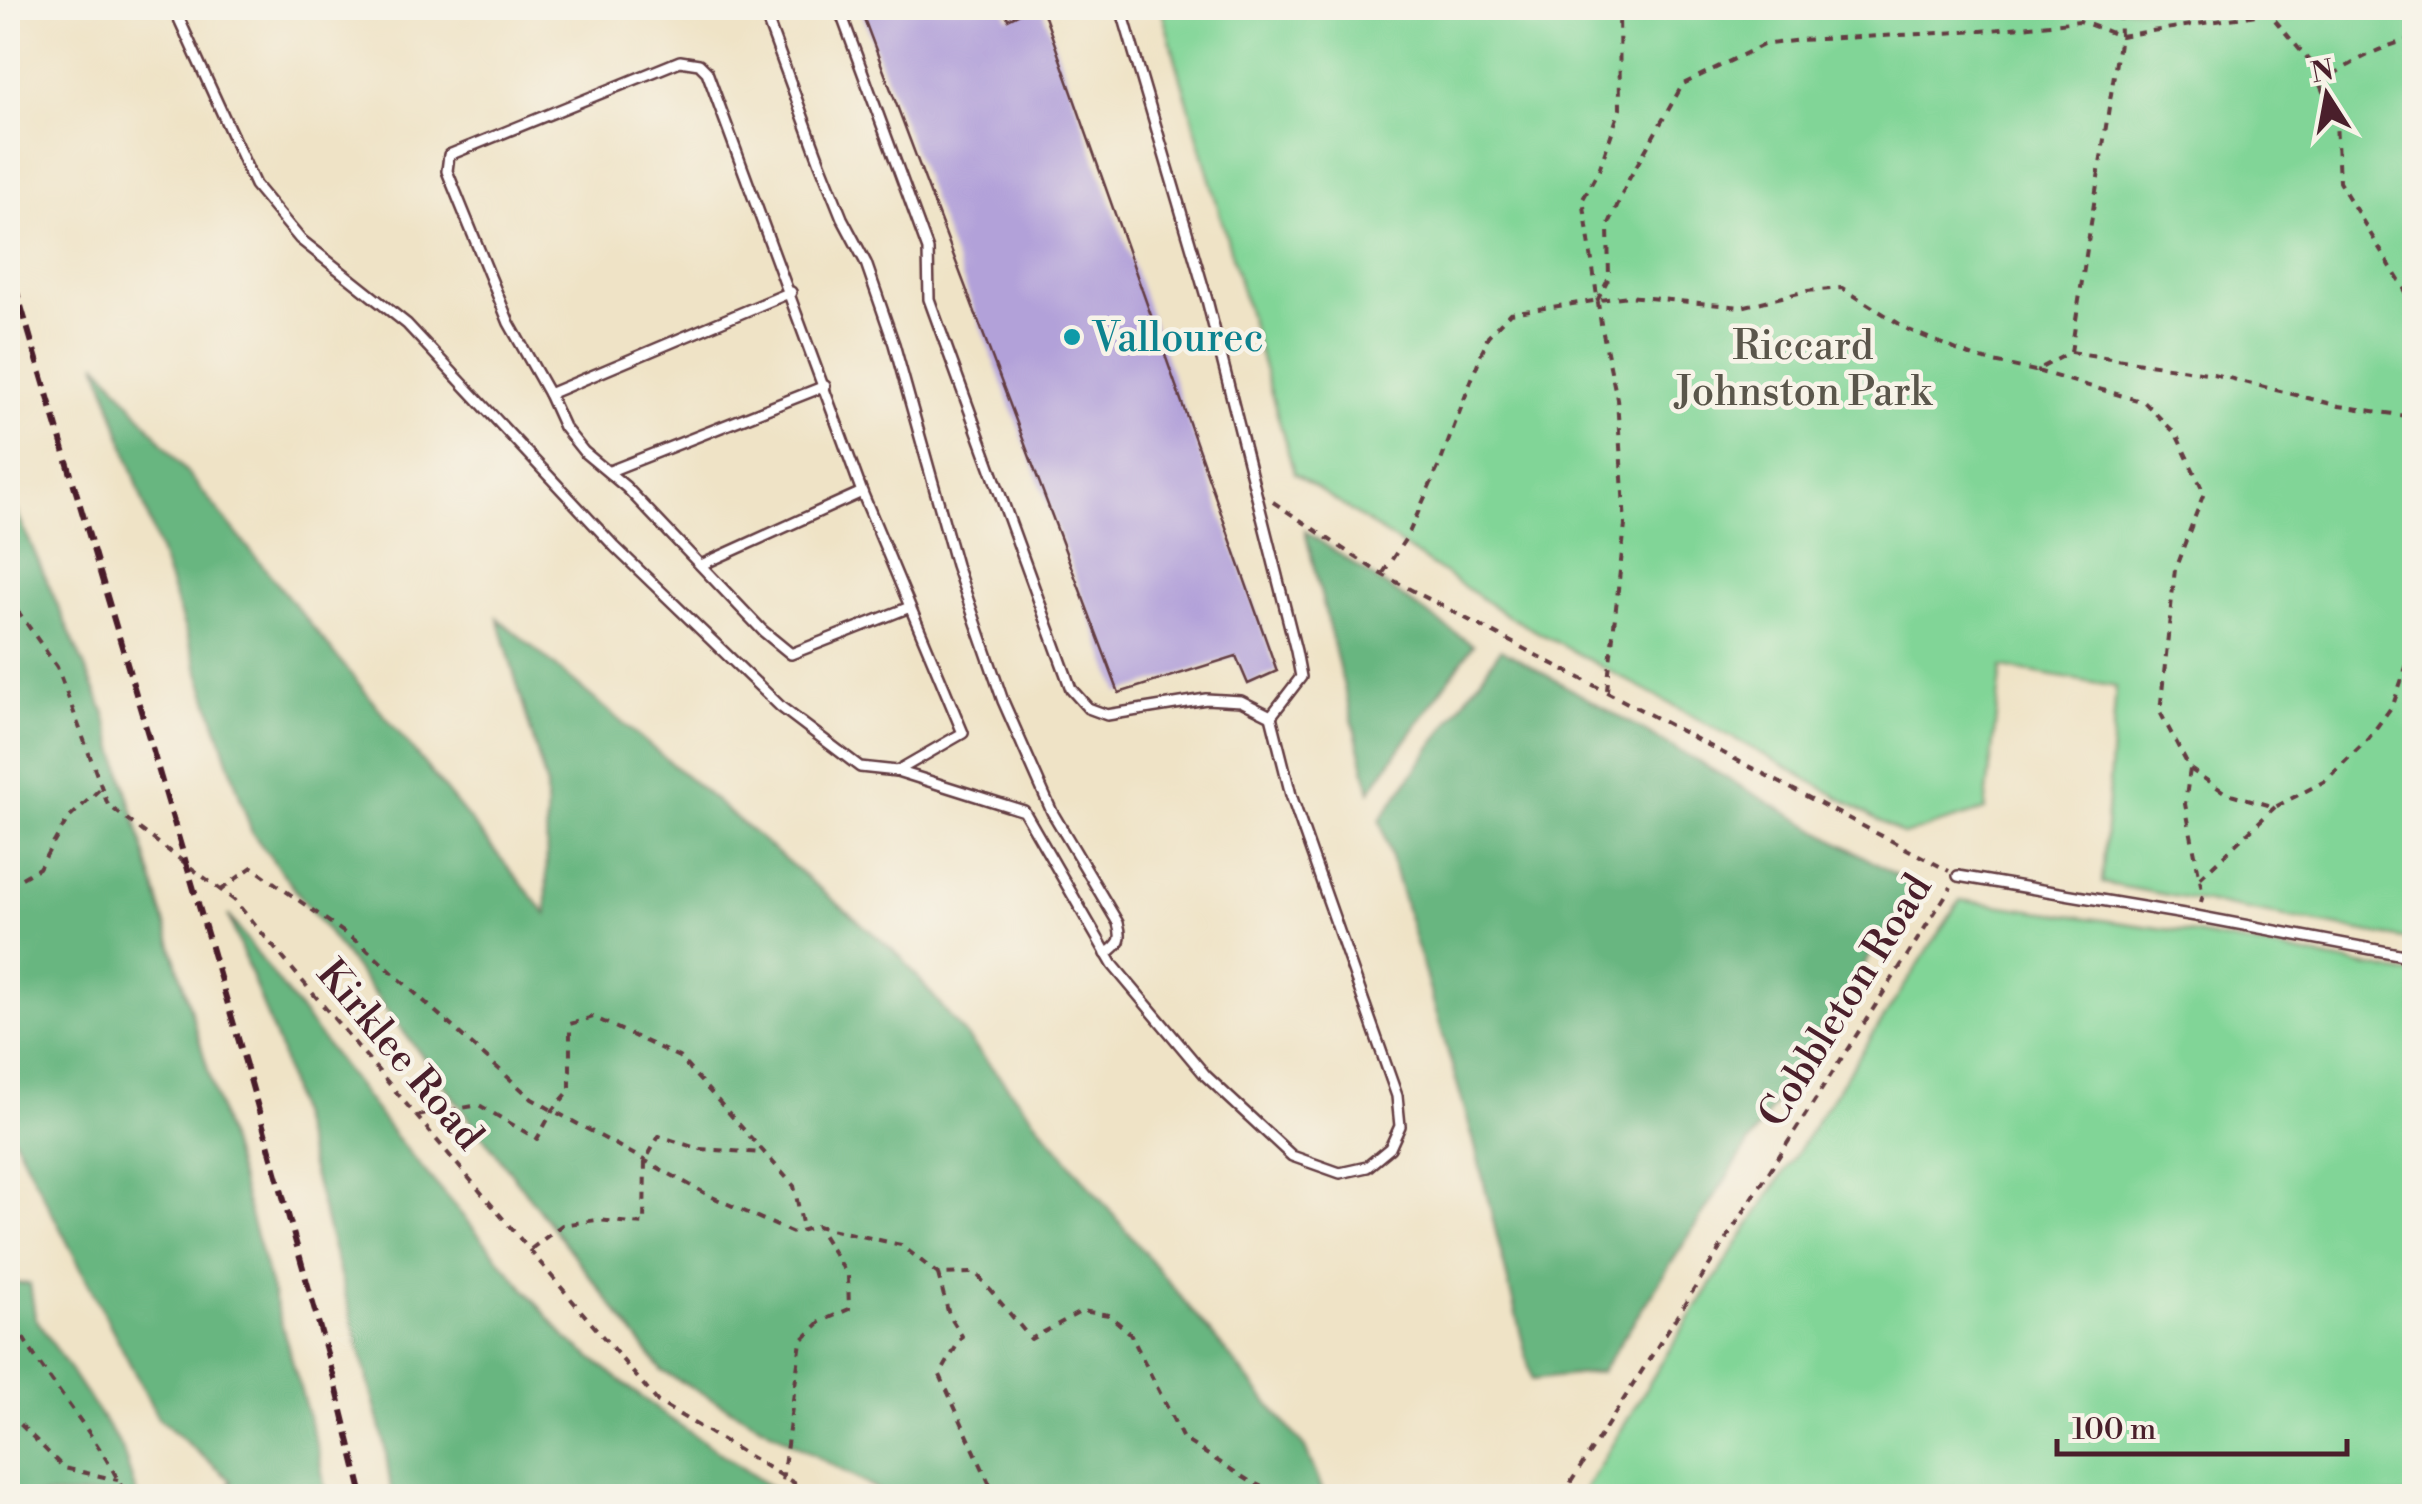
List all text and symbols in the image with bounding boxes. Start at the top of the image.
north arrow [2277,45,2377,145]
text: N [2308,53,2337,91]
place label: Vallourec [1091,314,1264,364]
park label: Riccard Johnston Park [1673,322,1933,418]
marker: Vallourec [1061,326,1083,348]
street label: Cobbleton Road [1748,865,1944,1137]
street label: Kirklee Road [305,950,494,1161]
scale bar [2057,1394,2347,1456]
text: 100 m [2072,1411,2156,1449]

